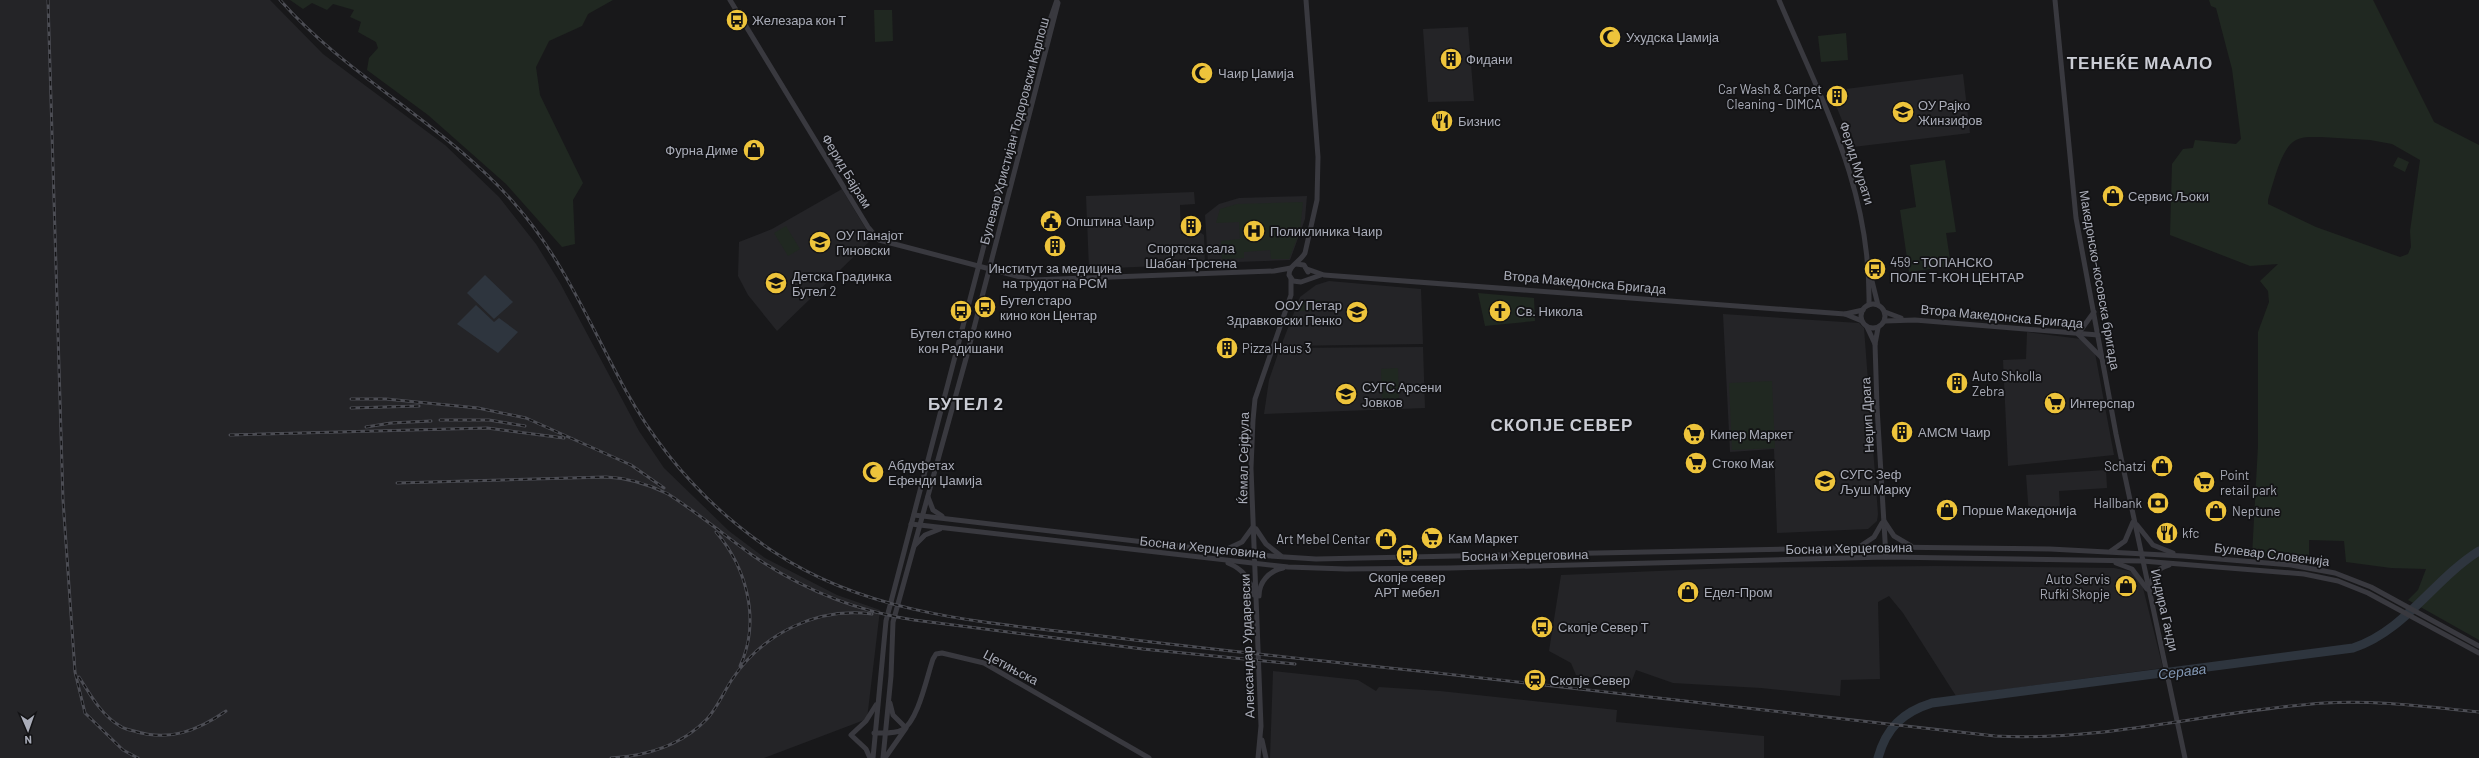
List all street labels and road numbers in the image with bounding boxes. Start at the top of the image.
street label: Булевар Христијан Тодоровски Карпош [976,16,1052,246]
street label: Ферид Мурати [1836,119,1878,207]
street label: Ферид Бајрам [819,131,875,211]
street label: Македонско-косовска бригада [2076,189,2124,372]
street label: Втора Македонска Бригада [1503,267,1668,297]
street label: Втора Македонска Бригада [1920,301,2085,331]
street label: Неџип Драга [1857,376,1877,453]
street label: Ќемал Сејфула [1234,411,1252,504]
street label: Босна и Херцеговина [1139,532,1268,562]
street label: Босна и Херцеговина [1785,539,1913,557]
street label: Булевар Словенија [2213,539,2331,569]
street label: Босна и Херцеговина [1461,546,1589,564]
street label: Индира Ганди [2148,567,2182,653]
street label: Александар Урдаревски [1236,573,1258,719]
street label: Цетињска [981,646,1042,688]

